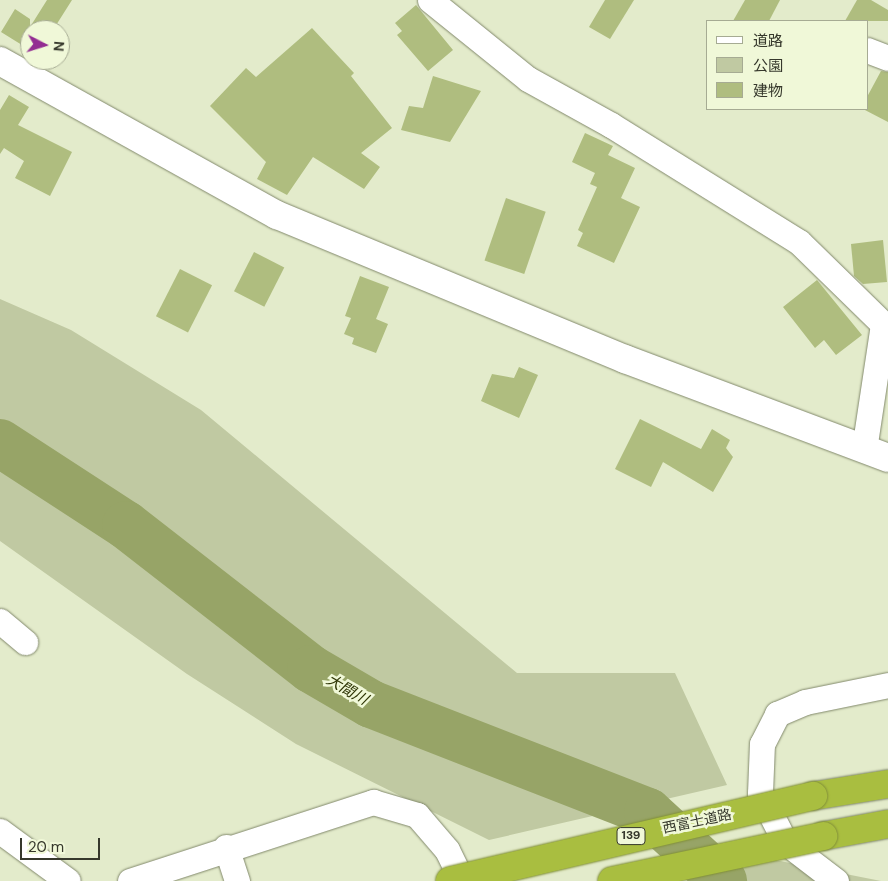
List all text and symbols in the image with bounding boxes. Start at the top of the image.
north arrow [20,20,70,70]
legend [706,20,868,110]
text: 道路 [753,31,783,51]
text: N [50,40,68,52]
text: 公園 [753,56,783,76]
text: 建物 [753,81,783,101]
water label: 大間川 [323,671,371,709]
street label: 西富士道路 [661,806,733,836]
road number: 139 [616,826,646,846]
scale bar [22,828,102,860]
text: 20 m [28,837,64,857]

